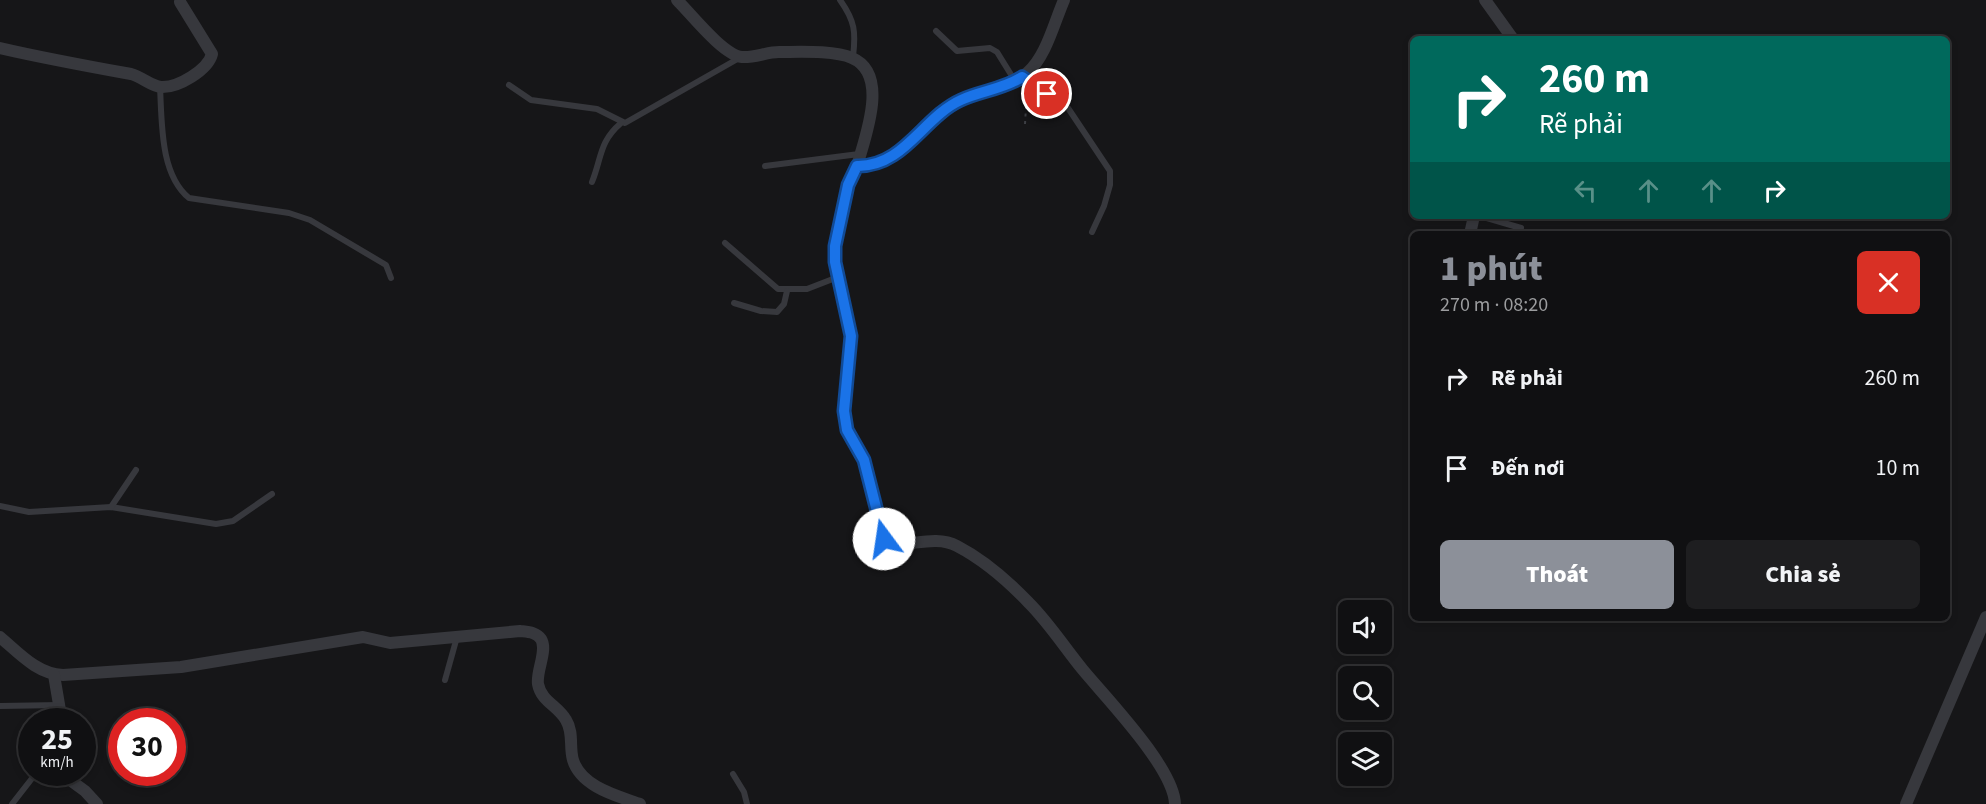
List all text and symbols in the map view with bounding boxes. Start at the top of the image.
text: 260 m [1539,49,1650,109]
icon: right [1440,60,1518,138]
pin [1021,68,1072,119]
icon: arrive [1030,77,1063,110]
text: Rẽ phải [1539,105,1623,144]
icon: left [1569,174,1602,207]
icon: ahead [1632,174,1665,207]
icon: ahead [1695,174,1728,207]
icon: right [1758,174,1791,207]
text: 1 phút [1440,243,1543,294]
button: close [1857,251,1920,314]
text: 270 m · 08:20 [1440,291,1548,319]
icon: right [1440,362,1473,395]
text: Rẽ phải [1491,362,1563,394]
text: 260 m [1865,362,1920,394]
icon: arrive [1440,452,1473,485]
text: Đến nơi [1491,452,1565,484]
text: 10 m [1875,452,1920,484]
position arrow [852,507,916,571]
button: Thoát [1440,540,1674,609]
button: Chia sẻ [1686,540,1920,609]
map controls [1338,600,1392,786]
button: sound [1338,600,1392,654]
button: search [1338,666,1392,720]
speed limit sign: 30 [108,708,186,786]
text: 25 [41,718,73,761]
button: layers [1338,732,1392,786]
text: km/h [40,752,74,773]

